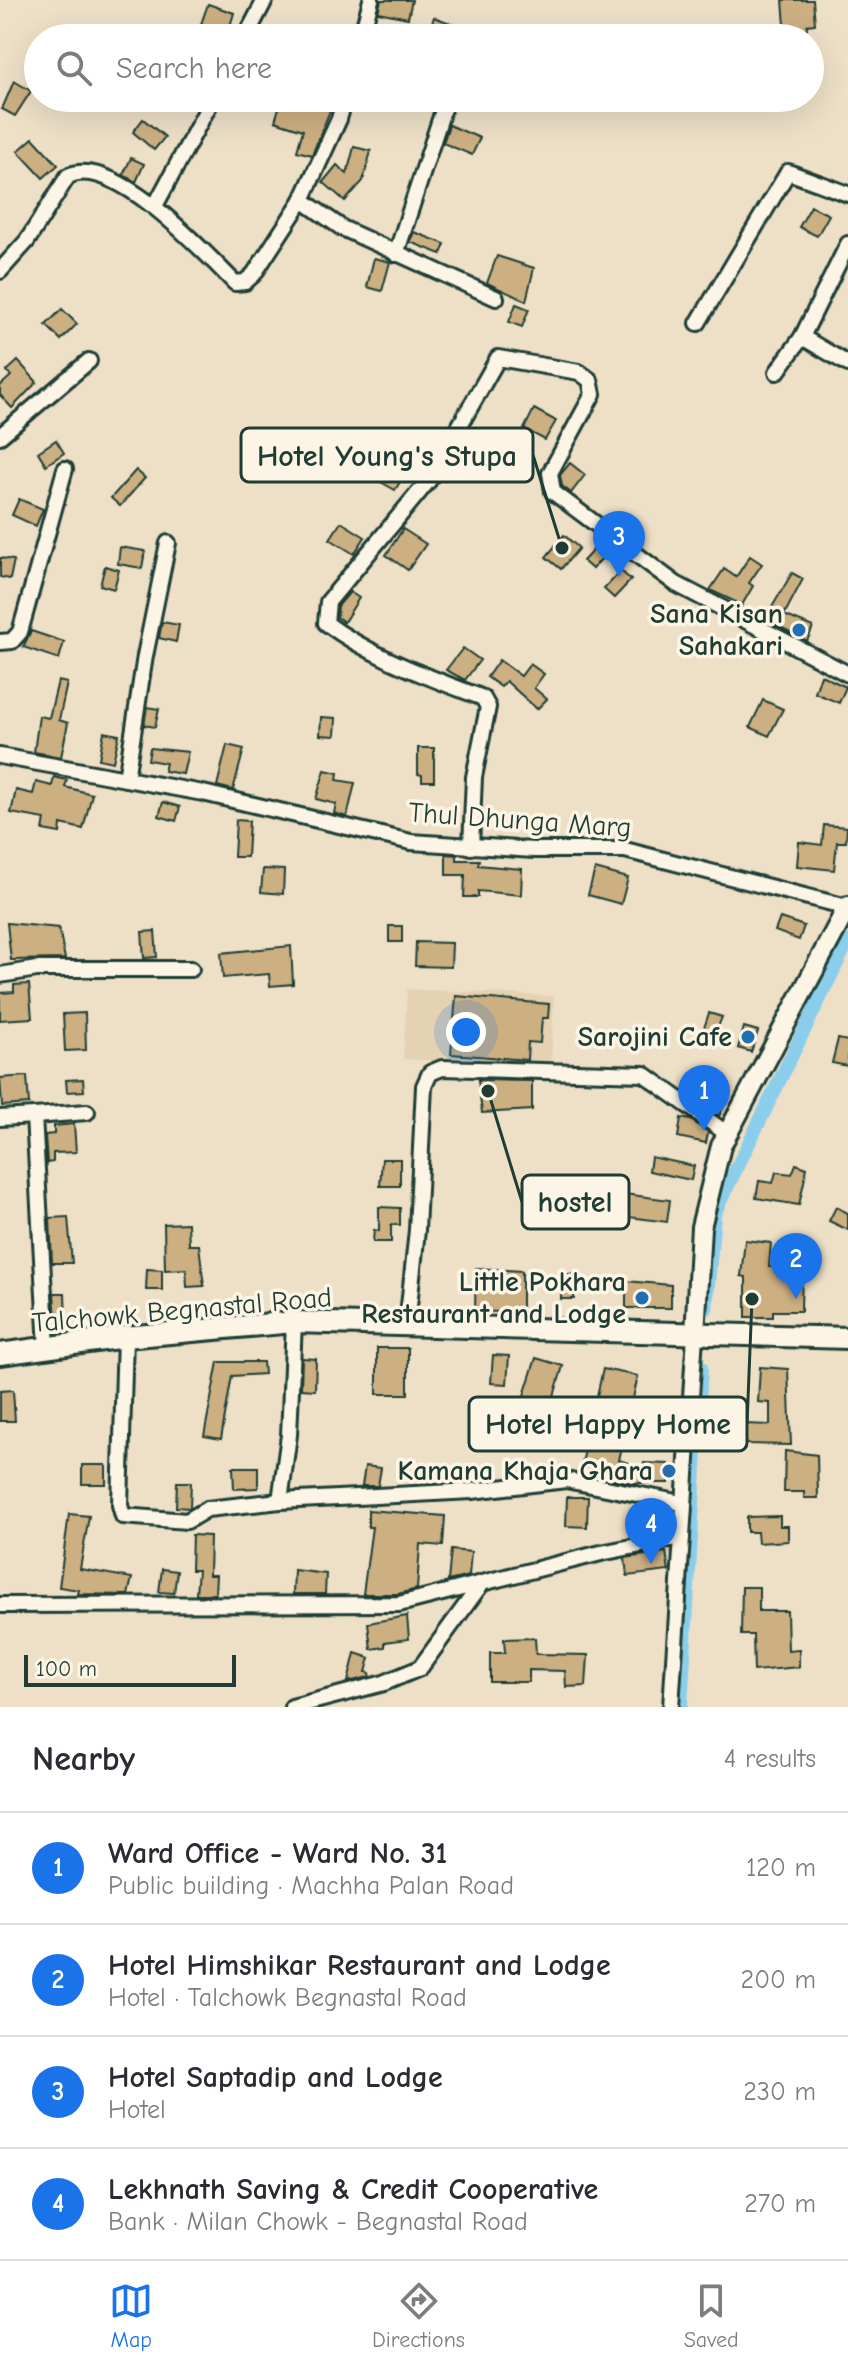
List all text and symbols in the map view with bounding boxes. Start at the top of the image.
search box [24,24,824,112]
icon: search [52,46,96,90]
text: Search here [116,51,272,86]
callout: Hotel Young's Stupa [241,428,533,482]
text: Hotel Young's Stupa [257,439,517,474]
pin: 3 [593,511,645,577]
place label: Sana Kisan Sahakari [650,598,783,662]
marker: Sana Kisan Sahakari [790,621,808,639]
street label: Thul Dhunga Marg [407,796,633,844]
your location [446,1012,486,1052]
place label: Sarojini Cafe [578,1021,732,1053]
marker: Sarojini Cafe [739,1028,757,1046]
pin: 1 [678,1065,730,1131]
callout: hostel [522,1175,629,1229]
text: hostel [537,1185,613,1220]
pin: 2 [770,1233,822,1299]
place label: Little Pokhara Restaurant and Lodge [361,1266,626,1330]
street label: Talchowk Begnastal Road [31,1281,333,1339]
marker: Little Pokhara Restaurant and Lodge [633,1289,651,1307]
callout: Hotel Happy Home [469,1397,747,1451]
text: Hotel Happy Home [485,1407,731,1442]
place label: Kamana Khaja Ghara [397,1455,653,1487]
marker: Kamana Khaja Ghara [660,1462,678,1480]
pin: 4 [625,1498,677,1564]
scale bar [24,1651,236,1687]
text: 100 m [36,1656,97,1682]
text: Nearby [32,1739,135,1779]
text: 4 results [724,1744,816,1774]
text: Ward Office - Ward No. 31 [108,1836,447,1871]
text: 1 [53,1853,63,1883]
text: 120 m [746,1853,816,1883]
text: Public building · Machha Palan Road [108,1871,514,1901]
text: Hotel Himshikar Restaurant and Lodge [108,1948,611,1983]
text: 2 [52,1965,64,1995]
text: 200 m [741,1965,816,1995]
text: Hotel · Talchowk Begnastal Road [108,1983,467,2013]
text: Hotel Saptadip and Lodge [108,2060,443,2095]
text: 3 [52,2077,64,2107]
text: 230 m [743,2077,816,2107]
text: Hotel [108,2095,166,2125]
text: Lekhnath Saving & Credit Cooperative [108,2172,598,2207]
text: 4 [52,2189,64,2219]
text: 270 m [744,2189,816,2219]
text: Bank · Milan Chowk - Begnastal Road [108,2207,528,2237]
tab: Map [109,2279,153,2353]
tab: Directions [372,2279,465,2353]
tab: Saved [684,2279,739,2353]

